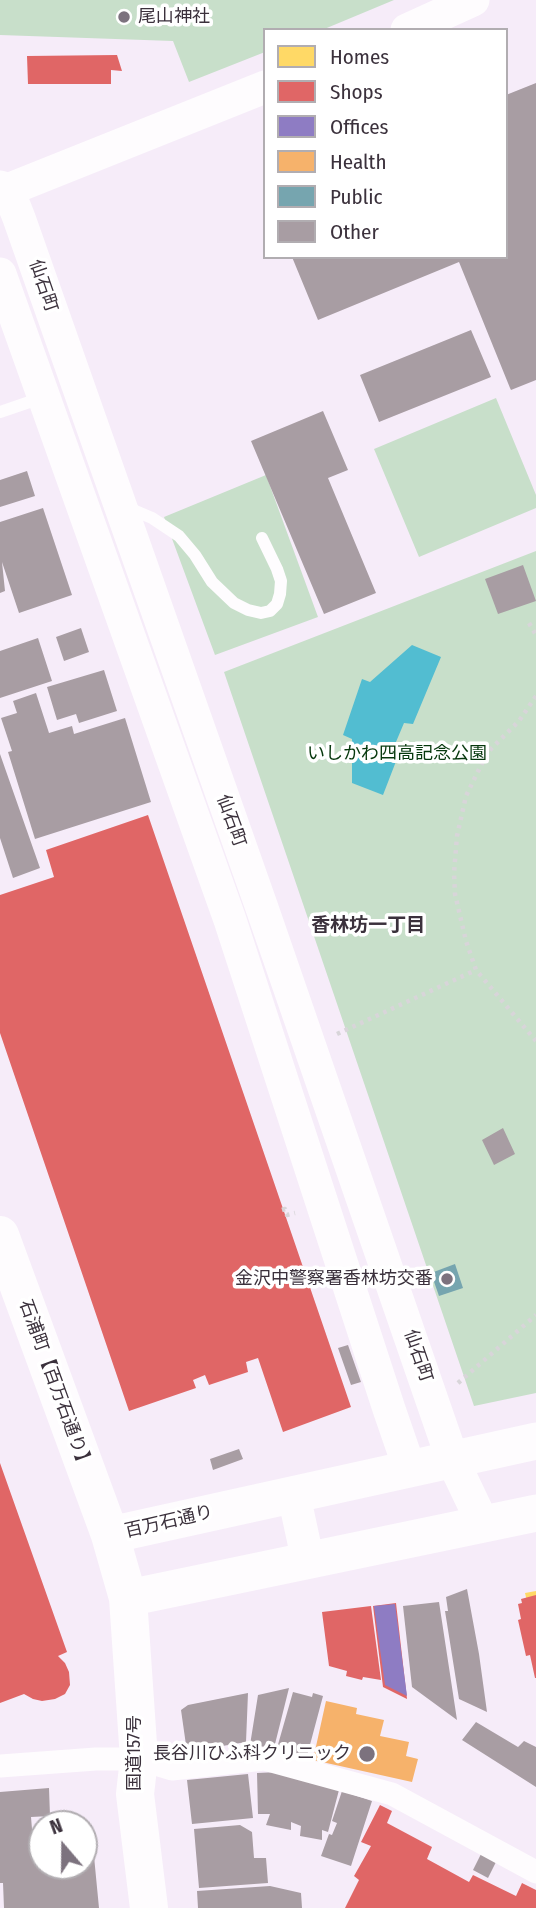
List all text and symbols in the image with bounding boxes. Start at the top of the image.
place label: 尾山神社 [138,6,210,28]
marker: 尾山神社 [116,9,132,25]
legend [263,28,508,259]
text: Homes [330,44,389,70]
text: Shops [330,79,383,105]
text: Offices [330,114,389,140]
text: Health [330,149,386,175]
text: Public [330,184,382,210]
text: Other [330,219,379,245]
street label: 仙石町 [24,257,62,315]
park label: いしかわ四高記念公園 [307,743,487,765]
street label: 仙石町 [212,792,250,850]
district label: 香林坊一丁目 [311,915,425,937]
place label: 金沢中警察署香林坊交番 [235,1268,433,1290]
marker: 金沢中警察署香林坊交番 [439,1271,455,1287]
street label: 石浦町【百万石通り】 [14,1297,96,1473]
street label: 仙石町 [399,1327,437,1385]
street label: 百万石通り [123,1501,215,1543]
street label: 国道157号 [124,1715,146,1791]
place label: 長谷川ひふ科クリニック [153,1743,351,1765]
marker: 長谷川ひふ科クリニック [357,1744,377,1764]
north arrow [28,1810,98,1880]
text: N [47,1814,66,1839]

